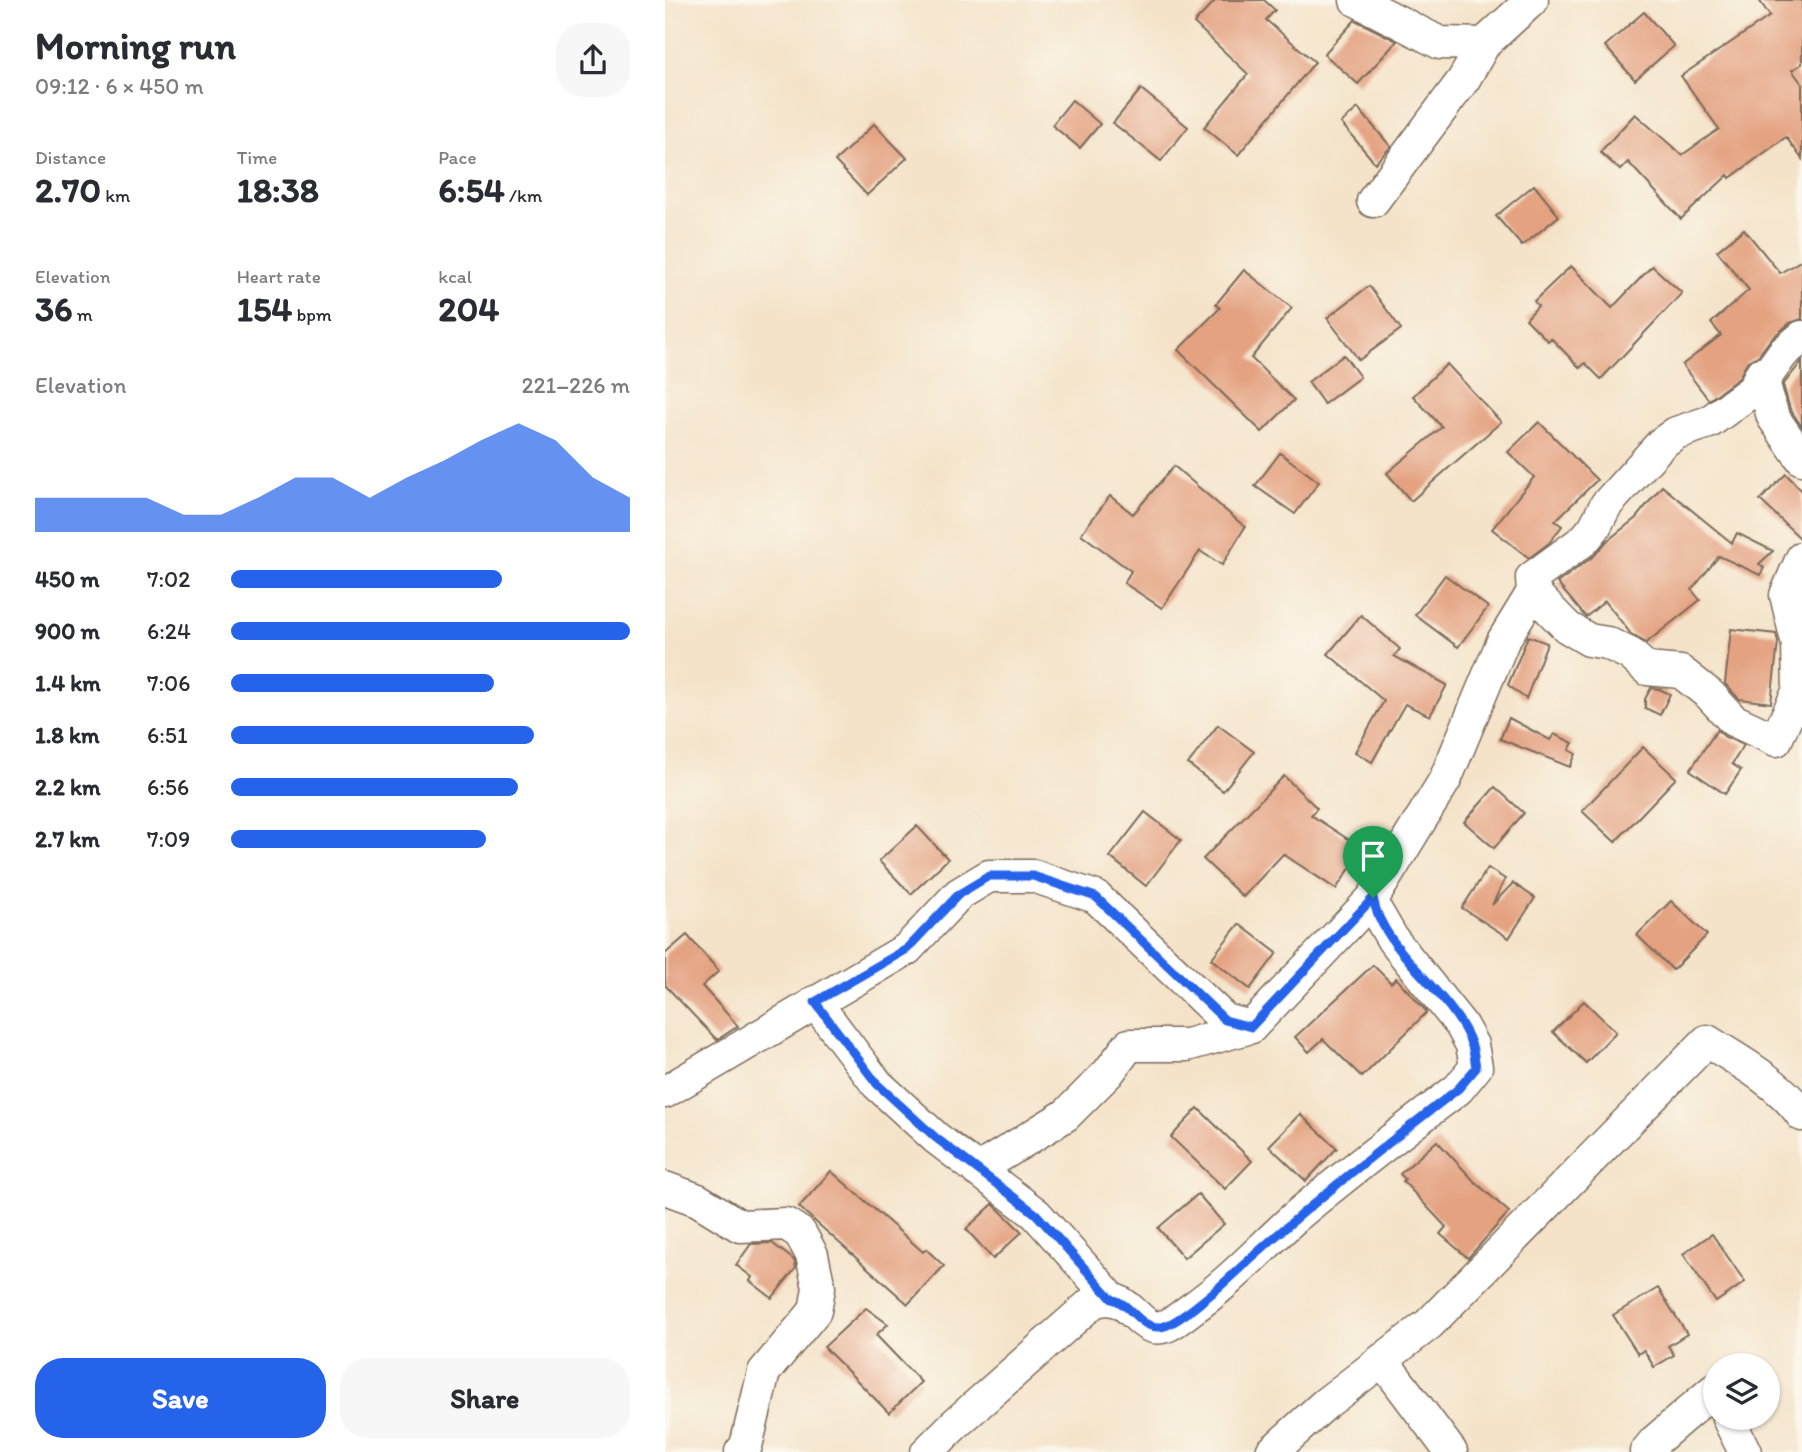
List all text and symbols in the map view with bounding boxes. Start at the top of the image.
text: Morning run [35,23,236,69]
button: share [556,23,630,97]
text: 09:12 · 6 × 450 m [35,72,204,100]
text: Distance [35,146,106,169]
text: Time [237,146,277,169]
text: Pace [438,146,476,169]
text: 2.70 [35,169,101,211]
text: 18:38 [237,169,319,211]
text: 6:54 [438,169,505,211]
text: km [101,184,130,207]
text: /km [505,184,542,207]
text: Elevation [35,265,111,288]
text: Heart rate [237,265,321,288]
text: kcal [438,265,472,288]
text: 36 [35,288,73,330]
text: 154 [237,288,292,330]
text: 204 [438,288,499,330]
text: m [73,303,93,326]
text: bpm [292,303,332,326]
text: Elevation [35,371,126,399]
text: 221–226 m [521,371,630,399]
text: 450 m [35,565,100,593]
text: 7:02 [147,565,190,593]
text: 900 m [35,617,100,645]
text: 6:24 [147,617,191,645]
text: 1.4 km [35,669,101,697]
text: 7:06 [147,669,190,697]
text: 1.8 km [35,721,100,749]
text: 6:51 [147,721,188,749]
text: 2.2 km [35,773,100,801]
text: 6:56 [147,773,189,801]
text: 2.7 km [35,825,100,853]
text: 7:09 [147,825,190,853]
pin [1343,826,1403,898]
icon: arrive [1354,837,1392,875]
map controls [1703,1353,1780,1430]
button: layers [1703,1353,1780,1430]
button: Save [35,1358,326,1438]
button: Share [340,1358,630,1438]

